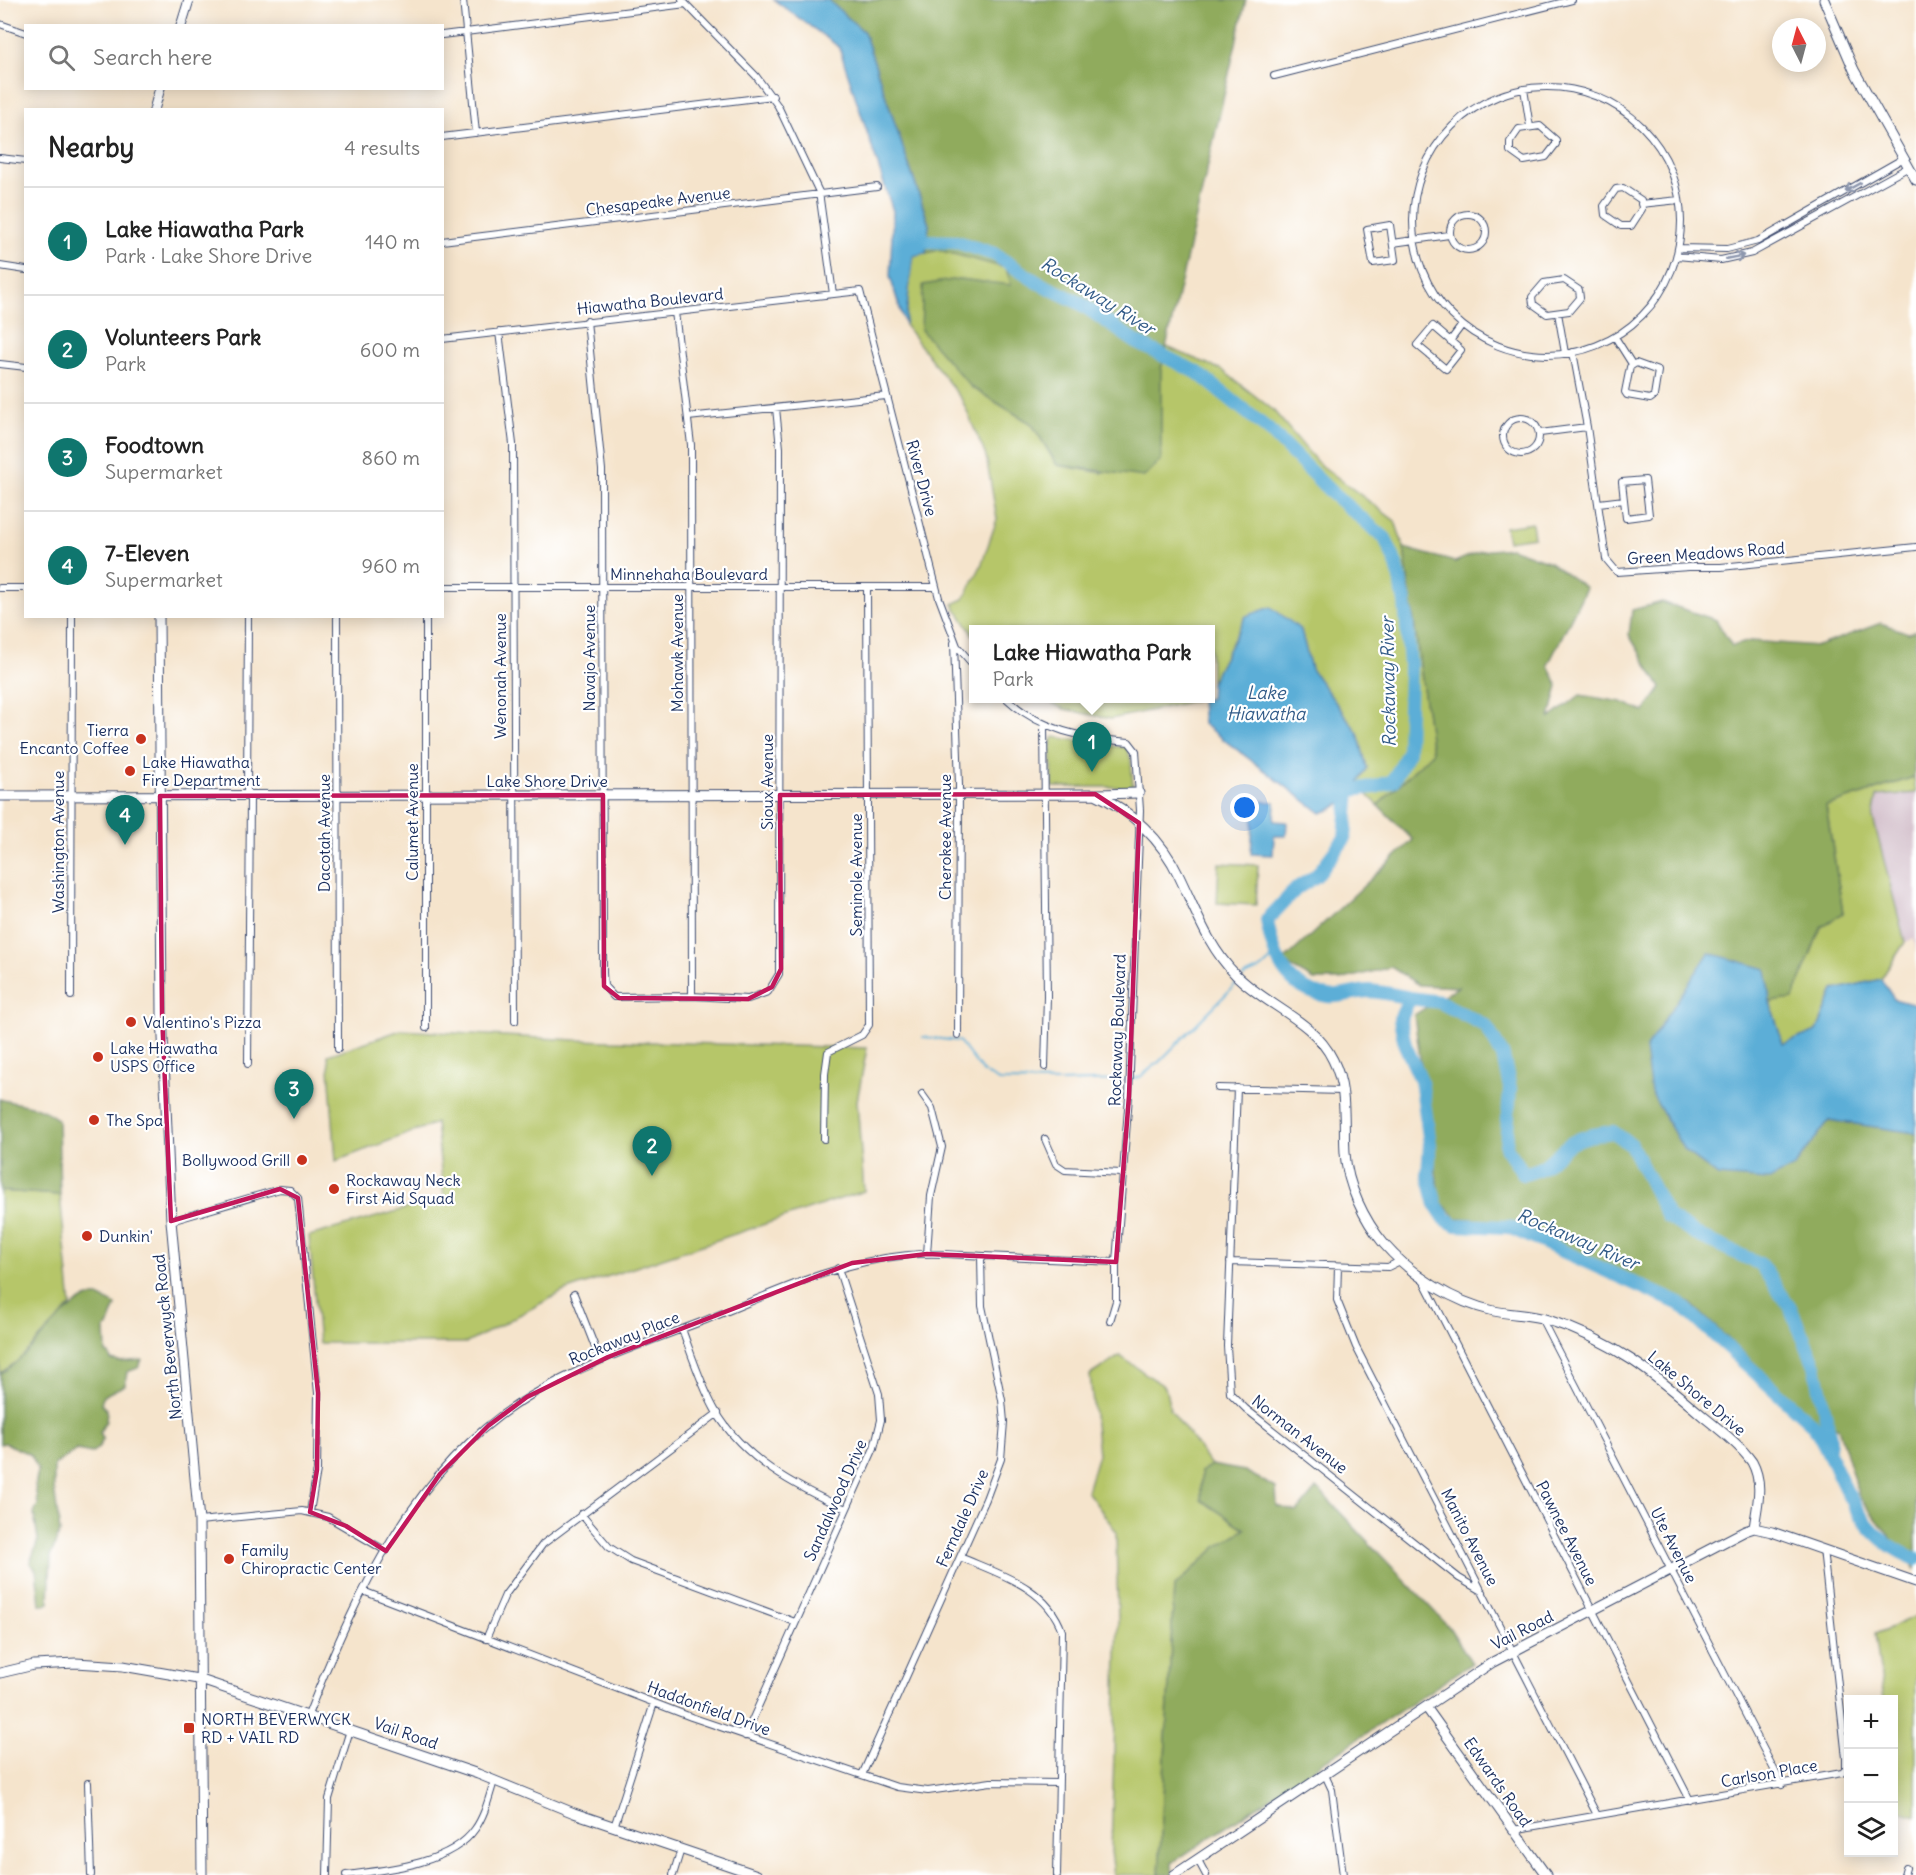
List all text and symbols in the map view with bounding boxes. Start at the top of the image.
north arrow [1772,18,1826,72]
search box [24,24,444,90]
icon: search [45,41,78,74]
text: Search here [93,43,212,71]
text: Nearby [48,131,134,164]
text: 4 results [344,135,420,160]
one-way arrow [1845,181,1862,193]
street label: Chesapeake Avenue [584,182,732,220]
text: Lake Hiawatha Park [105,215,304,243]
text: 1 [64,229,71,254]
text: 140 m [365,229,420,254]
text: Park · Lake Shore Drive [105,243,312,268]
one-way arrow [1724,251,1744,262]
water label: Rockaway River [1037,252,1161,342]
street label: Hiawatha Boulevard [576,283,724,319]
text: Volunteers Park [105,323,261,351]
text: 2 [62,337,73,362]
text: 600 m [360,337,420,362]
text: Park [105,351,146,376]
text: Foodtown [105,431,204,459]
street label: River Drive [902,438,942,518]
text: 3 [62,445,73,470]
text: 860 m [361,445,420,470]
text: Supermarket [105,459,223,484]
street label: Green Meadows Road [1626,538,1786,568]
text: 7-Eleven [105,539,189,567]
text: 4 [62,553,73,578]
text: 960 m [362,553,420,578]
street label: Minnehaha Boulevard [610,564,768,584]
text: Supermarket [105,567,223,592]
street label: Mohawk Avenue [667,594,687,712]
street label: Navajo Avenue [579,605,599,711]
street label: Wenonah Avenue [490,613,510,739]
water label: Rockaway River [1375,614,1401,747]
popup [969,625,1215,703]
text: Lake Hiawatha Park [992,638,1192,666]
text: Park [992,666,1034,691]
water label: Lake Hiawatha [1227,681,1307,725]
place label: Tierra Encanto Coffee [19,720,129,758]
pin: 1 [1072,722,1112,772]
marker: Tierra Encanto Coffee [134,732,148,746]
street label: Sioux Avenue [757,734,777,830]
place label: Lake Hiawatha Fire Department [142,752,261,790]
street label: Calumet Avenue [402,763,422,881]
marker: Lake Hiawatha Fire Department [123,764,137,778]
street label: Washington Avenue [48,771,68,913]
street label: Lake Shore Drive [486,771,608,791]
street label: Dacotah Avenue [314,774,334,892]
street label: Cherokee Avenue [935,774,955,900]
your location [1230,793,1259,822]
pin: 4 [106,796,144,845]
street label: Seminole Avenue [846,813,866,937]
street label: Rockaway Boulevard [1104,953,1130,1107]
place label: Valentino's Pizza [143,1012,261,1032]
marker: Valentino's Pizza [124,1015,138,1029]
place label: Lake Hiawatha USPS Office [110,1038,218,1076]
marker: Lake Hiawatha USPS Office [91,1050,105,1064]
pin: 3 [274,1070,314,1119]
place label: The Spa [106,1110,163,1130]
marker: The Spa [87,1113,101,1127]
pin: 2 [632,1126,672,1176]
place label: Bollywood Grill [182,1150,290,1170]
marker: Bollywood Grill [295,1153,309,1167]
place label: Rockaway Neck First Aid Squad [346,1170,461,1208]
marker: Rockaway Neck First Aid Squad [327,1182,341,1196]
water label: Rockaway River [1514,1203,1645,1276]
place label: Dunkin' [99,1226,153,1246]
marker: Dunkin' [80,1229,94,1243]
street label: North Beverwyck Road [148,1253,186,1421]
street label: Rockaway Place [566,1307,682,1369]
street label: Lake Shore Drive [1644,1346,1750,1440]
street label: Norman Avenue [1248,1390,1352,1478]
street label: Sandalwood Drive [799,1436,871,1564]
street label: Ferndale Drive [932,1466,992,1570]
street label: Pawnee Avenue [1532,1477,1602,1589]
street label: Manito Avenue [1437,1485,1503,1589]
street label: Ute Avenue [1646,1504,1702,1586]
place label: Family Chiropractic Center [241,1540,382,1578]
marker: Family Chiropractic Center [222,1552,236,1566]
street label: Vail Road [1488,1606,1556,1654]
street label: Haddonfield Drive [645,1676,773,1740]
map controls [1844,1695,1898,1857]
button: + [1844,1695,1898,1749]
place label: NORTH BEVERWYCK RD + VAIL RD [201,1709,351,1747]
street label: Vail Road [371,1713,441,1753]
marker: NORTH BEVERWYCK RD + VAIL RD [182,1721,196,1735]
street label: Edwards Road [1460,1733,1536,1831]
button: − [1844,1749,1898,1803]
street label: Carlson Place [1719,1755,1819,1791]
button: layers [1844,1803,1898,1857]

